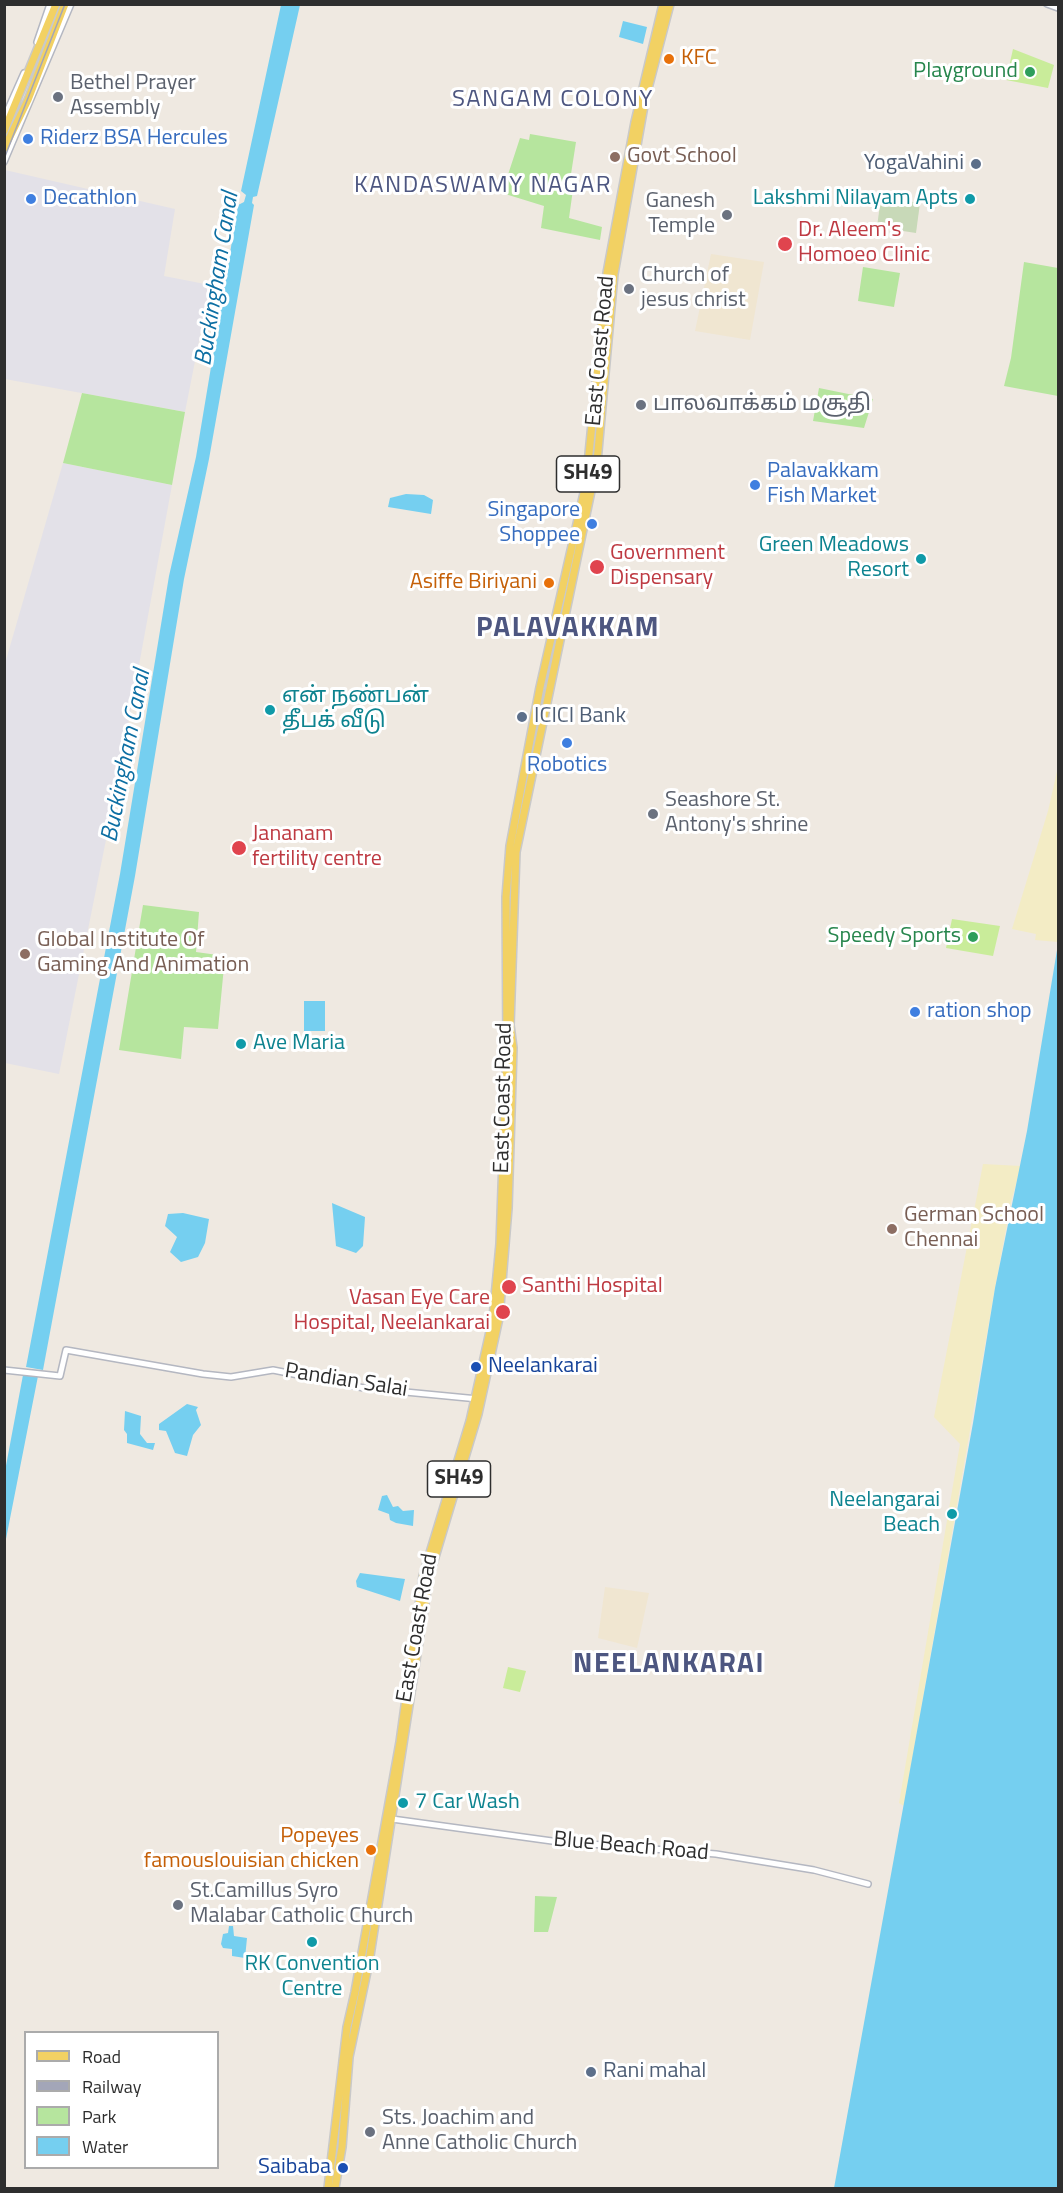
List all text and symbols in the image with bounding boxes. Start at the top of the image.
place label: KFC [681,46,717,72]
marker: KFC [662,52,676,66]
place label: Playground [913,59,1018,85]
marker: Playground [1023,65,1037,79]
place label: Bethel Prayer Assembly [70,71,196,122]
district label: SANGAM COLONY [452,86,654,114]
marker: Bethel Prayer Assembly [51,90,65,104]
place label: Riderz BSA Hercules [40,126,228,152]
marker: Riderz BSA Hercules [21,132,35,146]
place label: Govt School [627,144,737,170]
marker: Govt School [608,150,622,164]
place label: YogaVahini [864,151,964,177]
marker: YogaVahini [969,157,983,171]
district label: KANDASWAMY NAGAR [354,172,612,200]
place label: Decathlon [43,186,137,212]
place label: Lakshmi Nilayam Apts [753,186,958,212]
place label: Ganesh Temple [645,189,715,240]
water label: Buckingham Canal [190,190,246,368]
marker: Decathlon [24,192,38,206]
marker: Lakshmi Nilayam Apts [963,192,977,206]
marker: Ganesh Temple [720,208,734,222]
place label: Dr. Aleem's Homoeo Clinic [798,218,930,270]
marker: Dr. Aleem's Homoeo Clinic [776,235,794,253]
place label: Church of jesus christ [641,263,746,314]
street label: East Coast Road [581,275,621,427]
marker: Church of jesus christ [622,282,636,296]
place label: பாலவாக்கம் மசூதி [653,392,871,418]
marker: பாலவாக்கம் மசூதி [634,398,648,412]
road number: SH49 [556,456,620,492]
place label: Palavakkam Fish Market [767,459,879,511]
marker: Palavakkam Fish Market [748,478,762,492]
place label: Singapore Shoppee [487,498,580,550]
marker: Singapore Shoppee [585,517,599,531]
place label: Green Meadows Resort [759,533,909,584]
place label: Government Dispensary [610,541,725,592]
marker: Green Meadows Resort [914,552,928,566]
marker: Government Dispensary [588,558,606,576]
place label: Asiffe Biriyani [410,570,537,596]
marker: Asiffe Biriyani [542,576,556,590]
district label: PALAVAKKAM [476,612,660,646]
water label: Buckingham Canal [96,667,158,845]
place label: என் நண்பன் தீபக் வீடு [282,684,429,736]
marker: என் நண்பன் தீபக் வீடு [263,703,277,717]
place label: ICICI Bank [534,704,626,730]
marker: ICICI Bank [515,710,529,724]
marker: Robotics [560,736,574,750]
place label: Robotics [527,753,607,779]
place label: Seashore St. Antony's shrine [665,788,808,840]
marker: Seashore St. Antony's shrine [646,807,660,821]
place label: Jananam fertility centre [252,822,382,873]
marker: Jananam fertility centre [230,839,248,857]
place label: Speedy Sports [827,924,961,950]
place label: Global Institute Of Gaming And Animation [37,928,249,980]
marker: Speedy Sports [966,930,980,944]
marker: Global Institute Of Gaming And Animation [18,947,32,961]
place label: ration shop [927,999,1032,1025]
marker: ration shop [908,1005,922,1019]
street label: East Coast Road [489,1022,519,1174]
place label: Ave Maria [253,1031,345,1057]
marker: Ave Maria [234,1037,248,1051]
place label: German School Chennai [904,1203,1044,1254]
marker: German School Chennai [885,1222,899,1236]
place label: Santhi Hospital [522,1274,663,1300]
marker: Santhi Hospital [500,1278,518,1296]
place label: Vasan Eye Care Hospital, Neelankarai [294,1286,490,1338]
marker: Vasan Eye Care Hospital, Neelankarai [494,1303,512,1321]
place label: Neelankarai [488,1354,598,1380]
street label: Pandian Salai [283,1358,409,1404]
marker: Neelankarai [469,1360,483,1374]
road number: SH49 [428,1461,490,1497]
place label: Neelangarai Beach [829,1488,940,1540]
marker: Neelangarai Beach [945,1507,959,1521]
street label: East Coast Road [392,1551,444,1705]
district label: NEELANKARAI [573,1648,765,1682]
place label: 7 Car Wash [415,1790,520,1816]
marker: 7 Car Wash [396,1796,410,1810]
place label: Popeyes famouslouisian chicken [144,1824,359,1876]
street label: Blue Beach Road [552,1827,710,1867]
marker: Popeyes famouslouisian chicken [364,1843,378,1857]
place label: St.Camillus Syro Malabar Catholic Church [190,1879,413,1930]
marker: St.Camillus Syro Malabar Catholic Church [171,1898,185,1912]
marker: RK Convention Centre [305,1935,319,1949]
place label: RK Convention Centre [244,1952,380,2004]
legend [24,2031,219,2169]
text: Road [82,2043,121,2070]
place label: Rani mahal [603,2059,706,2085]
marker: Rani mahal [584,2065,598,2079]
text: Railway [82,2073,141,2100]
text: Park [82,2103,116,2130]
place label: Sts. Joachim and Anne Catholic Church [382,2106,577,2158]
marker: Sts. Joachim and Anne Catholic Church [363,2125,377,2139]
text: Water [82,2133,128,2160]
place label: Saibaba [258,2155,331,2181]
marker: Saibaba [336,2161,350,2175]

